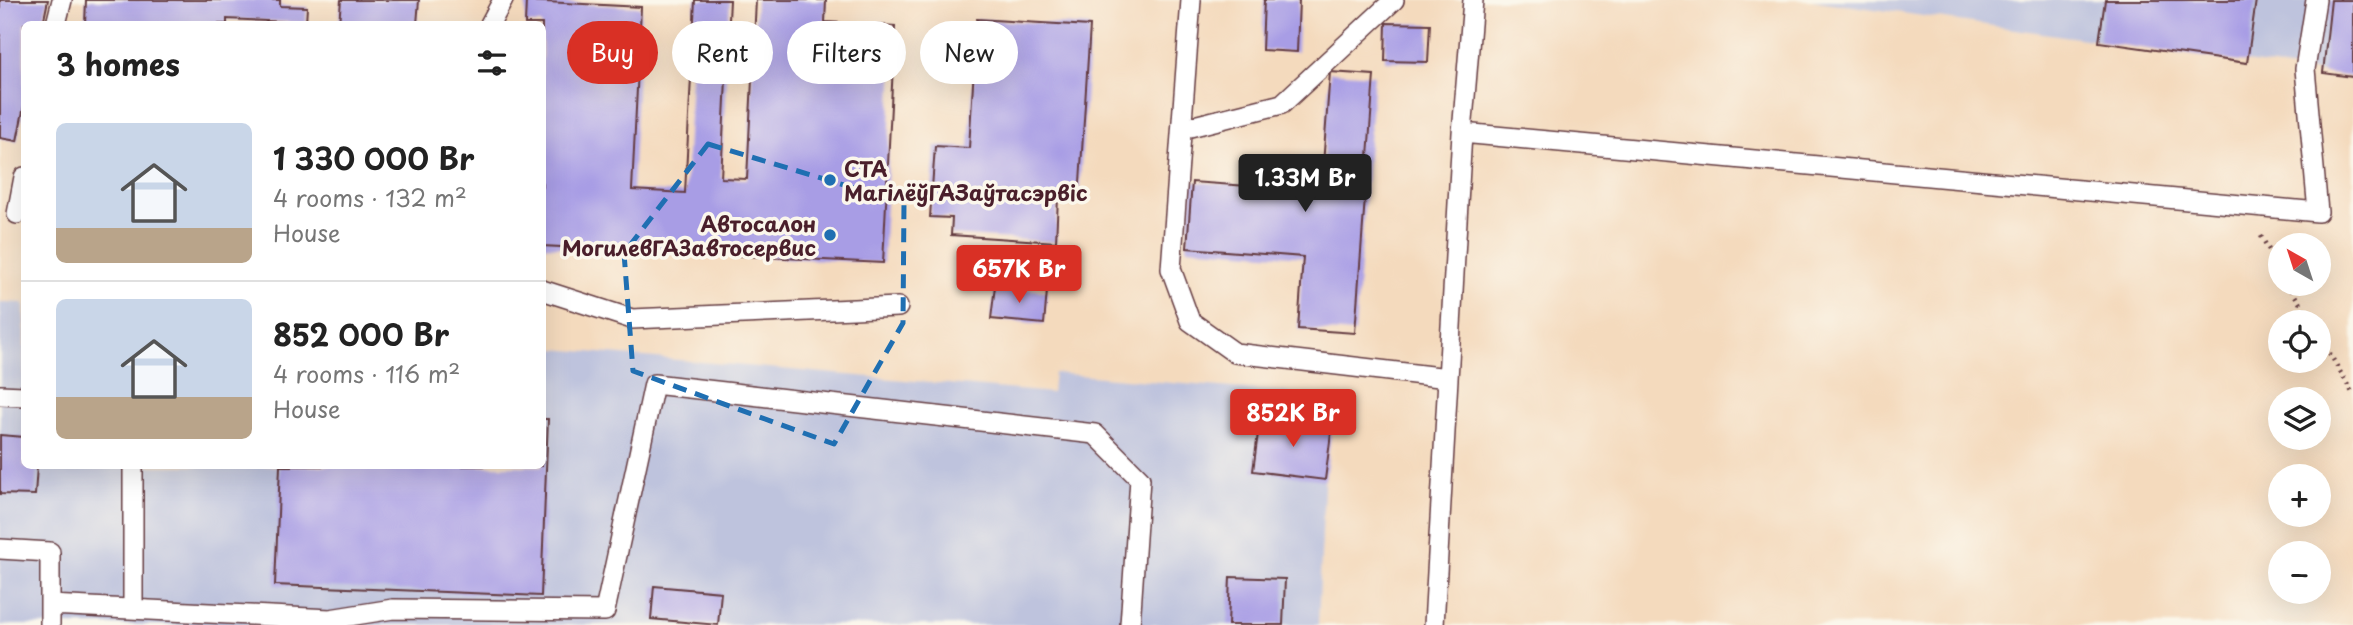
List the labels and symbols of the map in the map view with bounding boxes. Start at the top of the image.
place label: СТА МагілёўГАЗаўтасэрвіс [844,152,1088,208]
pin: 1.33M Br [1233,154,1377,214]
marker: СТА МагілёўГАЗаўтасэрвіс [822,172,838,188]
place label: Автосалон МогилевГАЗавтосервис [562,207,816,263]
marker: Автосалон МогилевГАЗавтосервис [822,227,838,243]
north arrow [2268,233,2331,296]
pin: 657K Br [954,246,1084,305]
pin: 852K Br [1228,390,1358,449]

